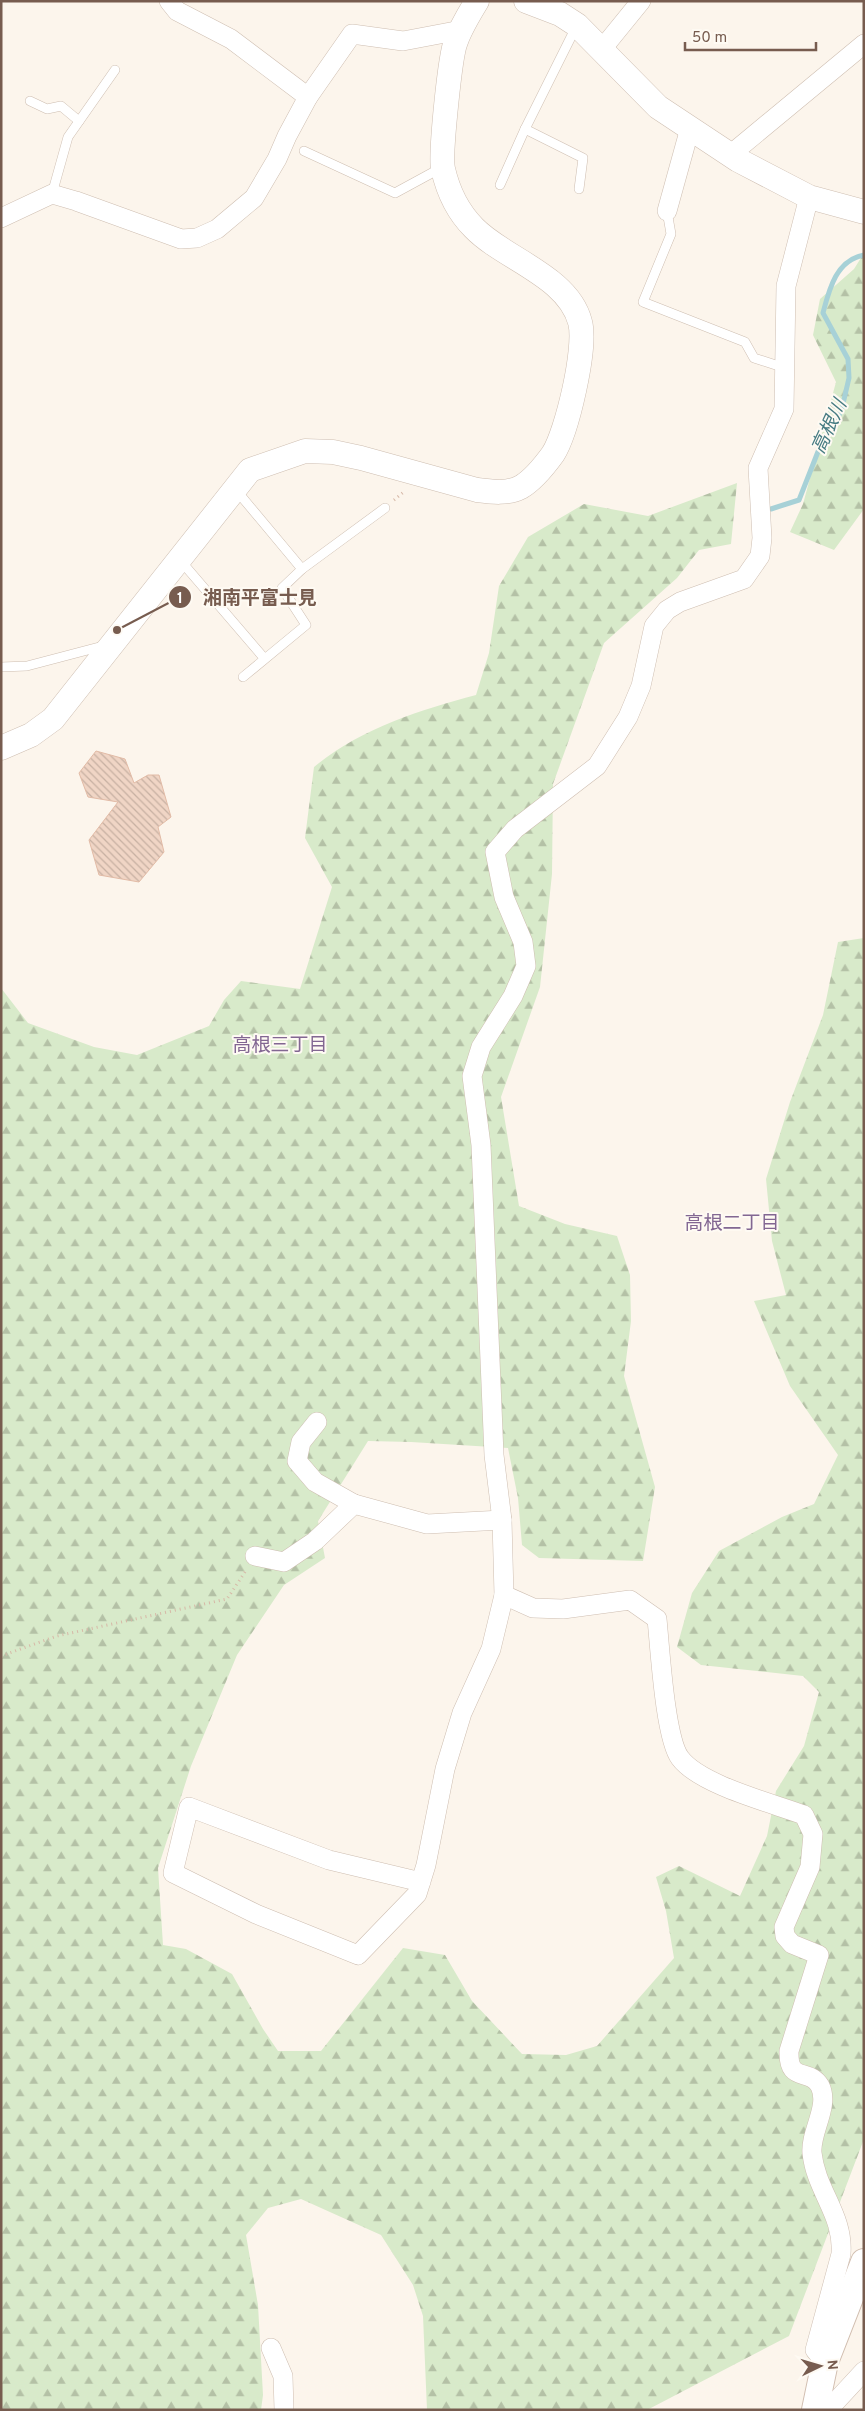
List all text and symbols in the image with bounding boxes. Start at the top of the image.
scale bar [685,20,816,52]
text: 50 m [692,29,727,48]
water label: 高根川 [807,394,854,458]
callout: 湘南平富士見 [168,580,327,614]
text: 湘南平富士見 [203,587,317,611]
text: 1 [177,590,183,609]
district label: 高根三丁目 [232,1034,328,1058]
district label: 高根二丁目 [684,1212,780,1236]
north arrow [795,2341,845,2391]
text: N [823,2359,840,2371]

